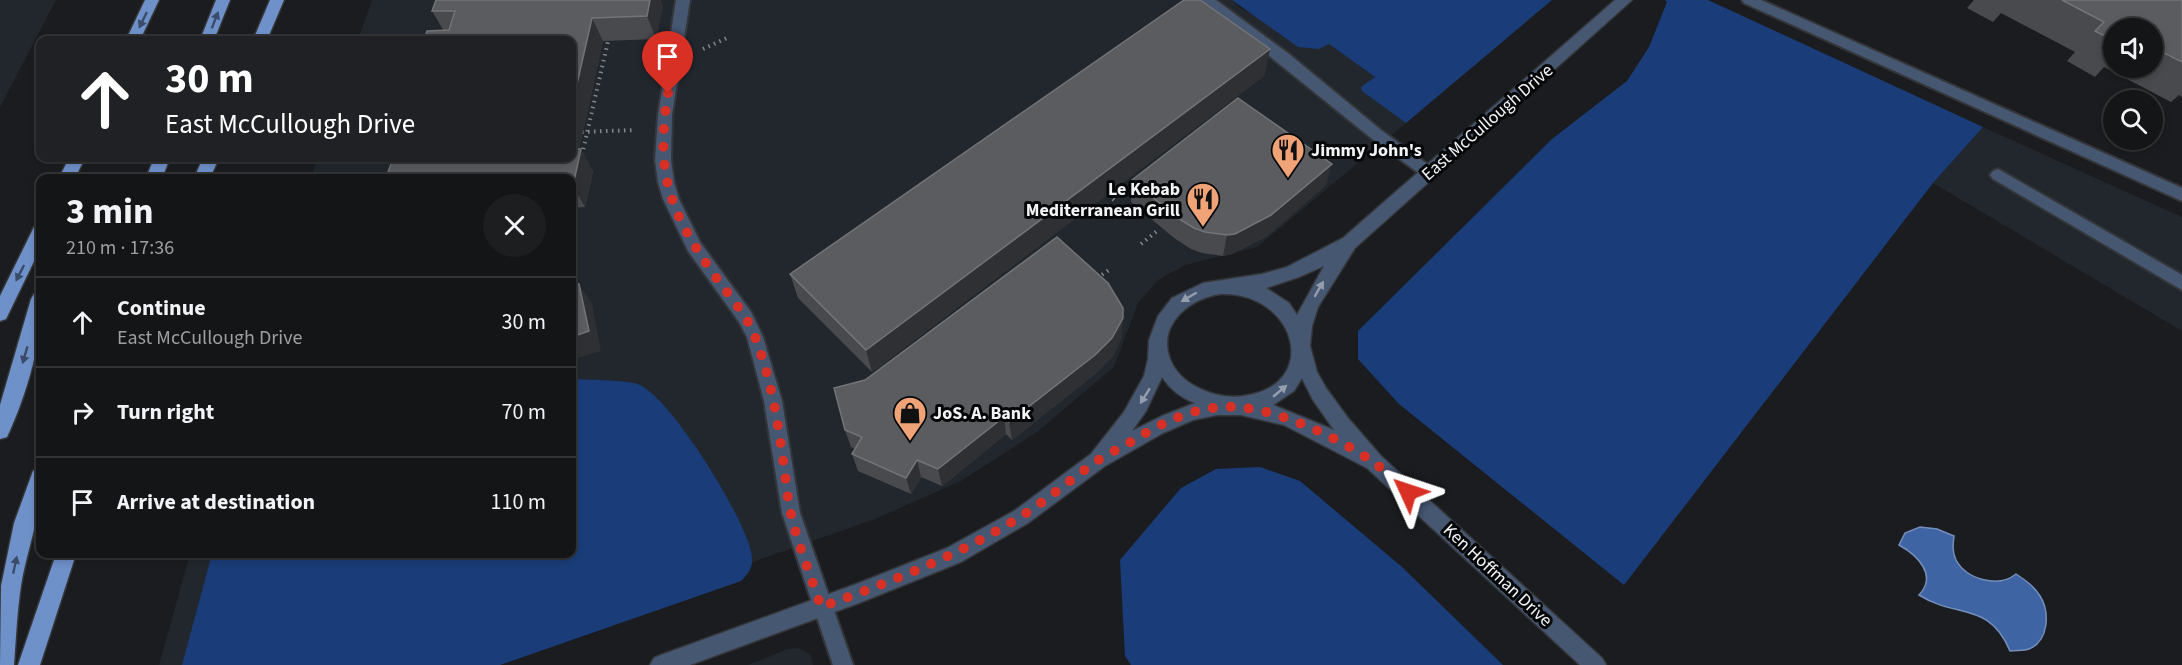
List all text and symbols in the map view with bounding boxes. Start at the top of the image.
one-way arrow [211,11,220,29]
one-way arrow [138,12,147,29]
map controls [2103,18,2163,150]
button: sound [2103,18,2163,78]
pin [642,31,693,93]
icon: arrive [651,40,684,73]
text: 30 m [165,49,254,109]
street label: East McCullough Drive [1416,58,1559,187]
icon: ahead [66,60,144,138]
button: search [2103,90,2163,150]
text: East McCullough Drive [165,105,415,144]
restaurant icon: Jimmy John's [1270,132,1306,179]
place label: Jimmy John's [1311,138,1422,163]
place label: Le Kebab Mediterranean Grill [1026,177,1180,223]
restaurant icon: Le Kebab Mediterranean Grill [1185,181,1221,228]
text: 3 min [66,186,154,237]
button: close [483,194,546,257]
text: 210 m · 17:36 [66,234,174,262]
one-way arrow [15,264,24,281]
one-way arrow [1314,280,1324,297]
text: Continue [117,292,206,324]
one-way arrow [1180,292,1197,302]
icon: ahead [66,306,99,339]
text: 30 m [501,306,546,338]
text: East McCullough Drive [117,324,302,352]
one-way arrow [20,347,29,365]
one-way arrow [1272,384,1288,397]
one-way arrow [1140,388,1151,404]
shop icon: JoS. A. Bank [892,395,928,442]
icon: right [66,396,99,429]
text: Turn right [117,396,214,428]
text: 70 m [501,396,546,428]
place label: JoS. A. Bank [933,401,1031,426]
position arrow [1376,460,1440,524]
icon: arrive [66,486,99,519]
text: Arrive at destination [117,486,315,518]
text: 110 m [491,486,546,518]
street label: Ken Hoffman Drive [1438,518,1558,633]
one-way arrow [11,556,20,575]

